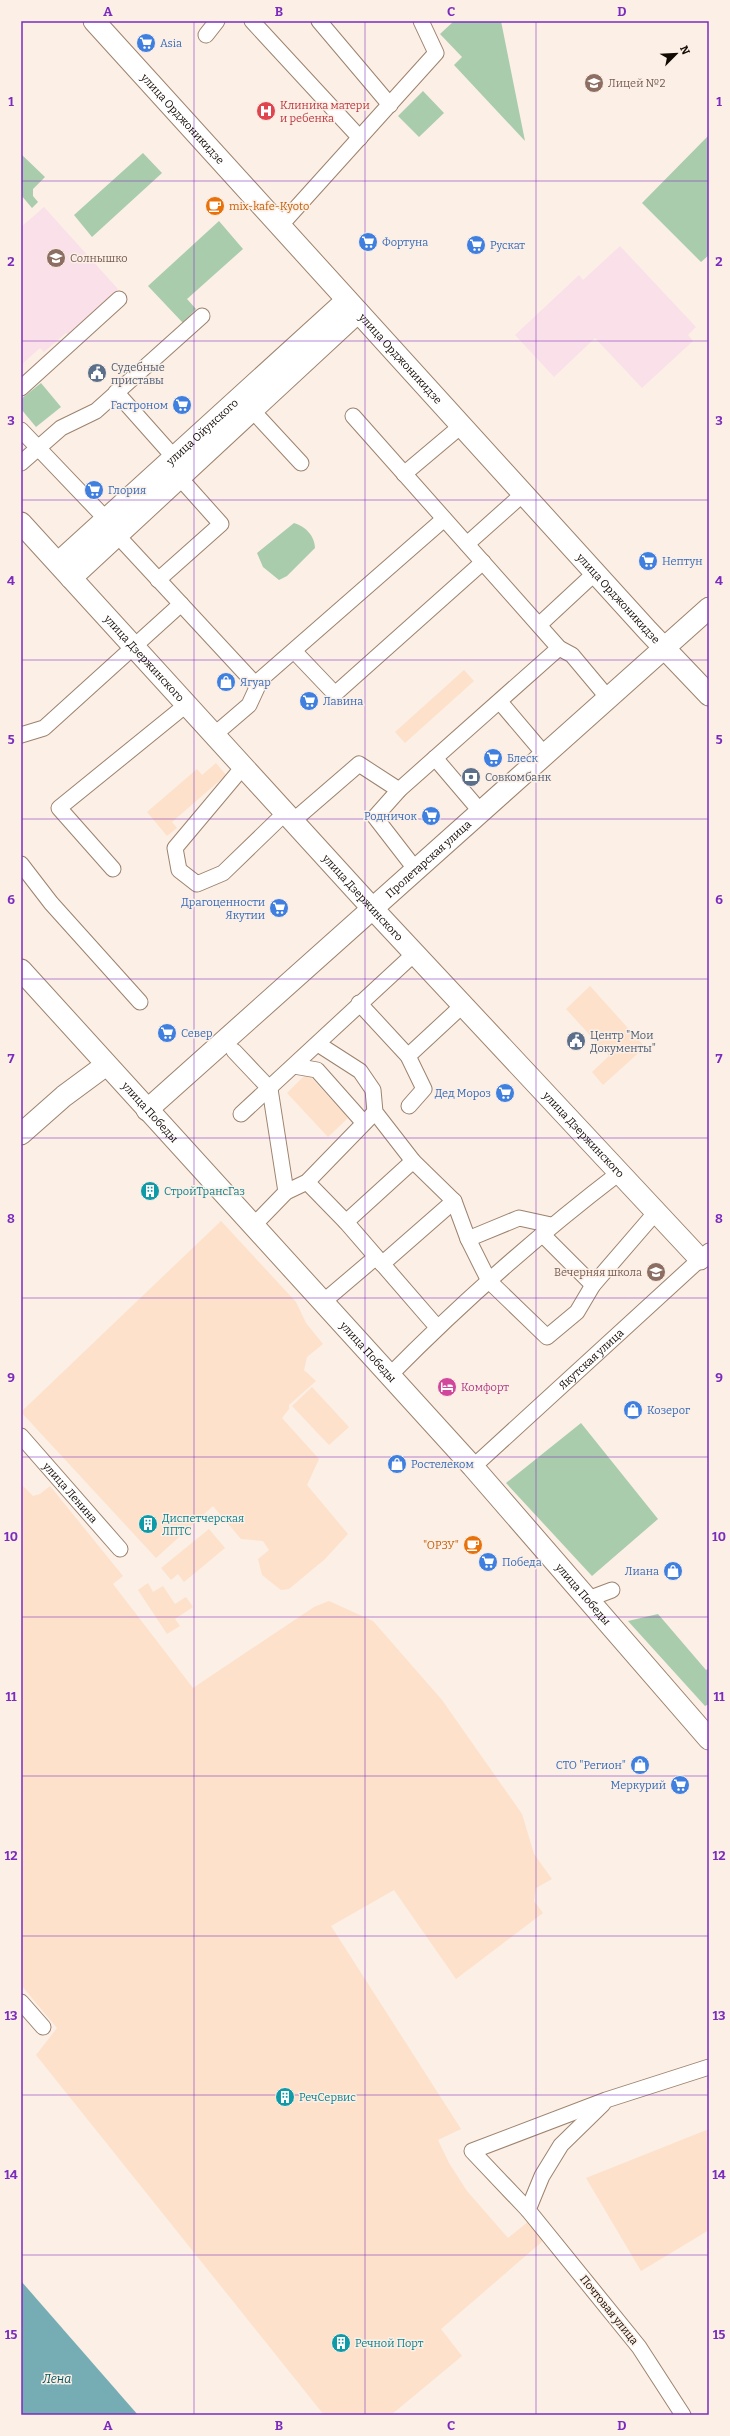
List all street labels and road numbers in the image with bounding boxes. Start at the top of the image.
street label: улица Орджоникидзе [138,70,227,167]
street label: улица Орджоникидзе [356,310,445,406]
street label: улица Ойунского [163,396,241,468]
street label: улица Орджоникидзе [573,550,663,646]
street label: улица Дзержинского [101,611,187,704]
street label: Пролетарская улица [383,817,474,900]
street label: улица Дзержинского [319,851,406,943]
street label: улица Победы [119,1078,181,1145]
street label: улица Дзержинского [540,1088,627,1180]
street label: улица Победы [337,1318,399,1385]
street label: Якутская улица [556,1326,626,1392]
street label: улица Ленина [40,1459,100,1525]
street label: улица Победы [552,1560,614,1628]
street label: Почтовая улица [577,2273,641,2347]

